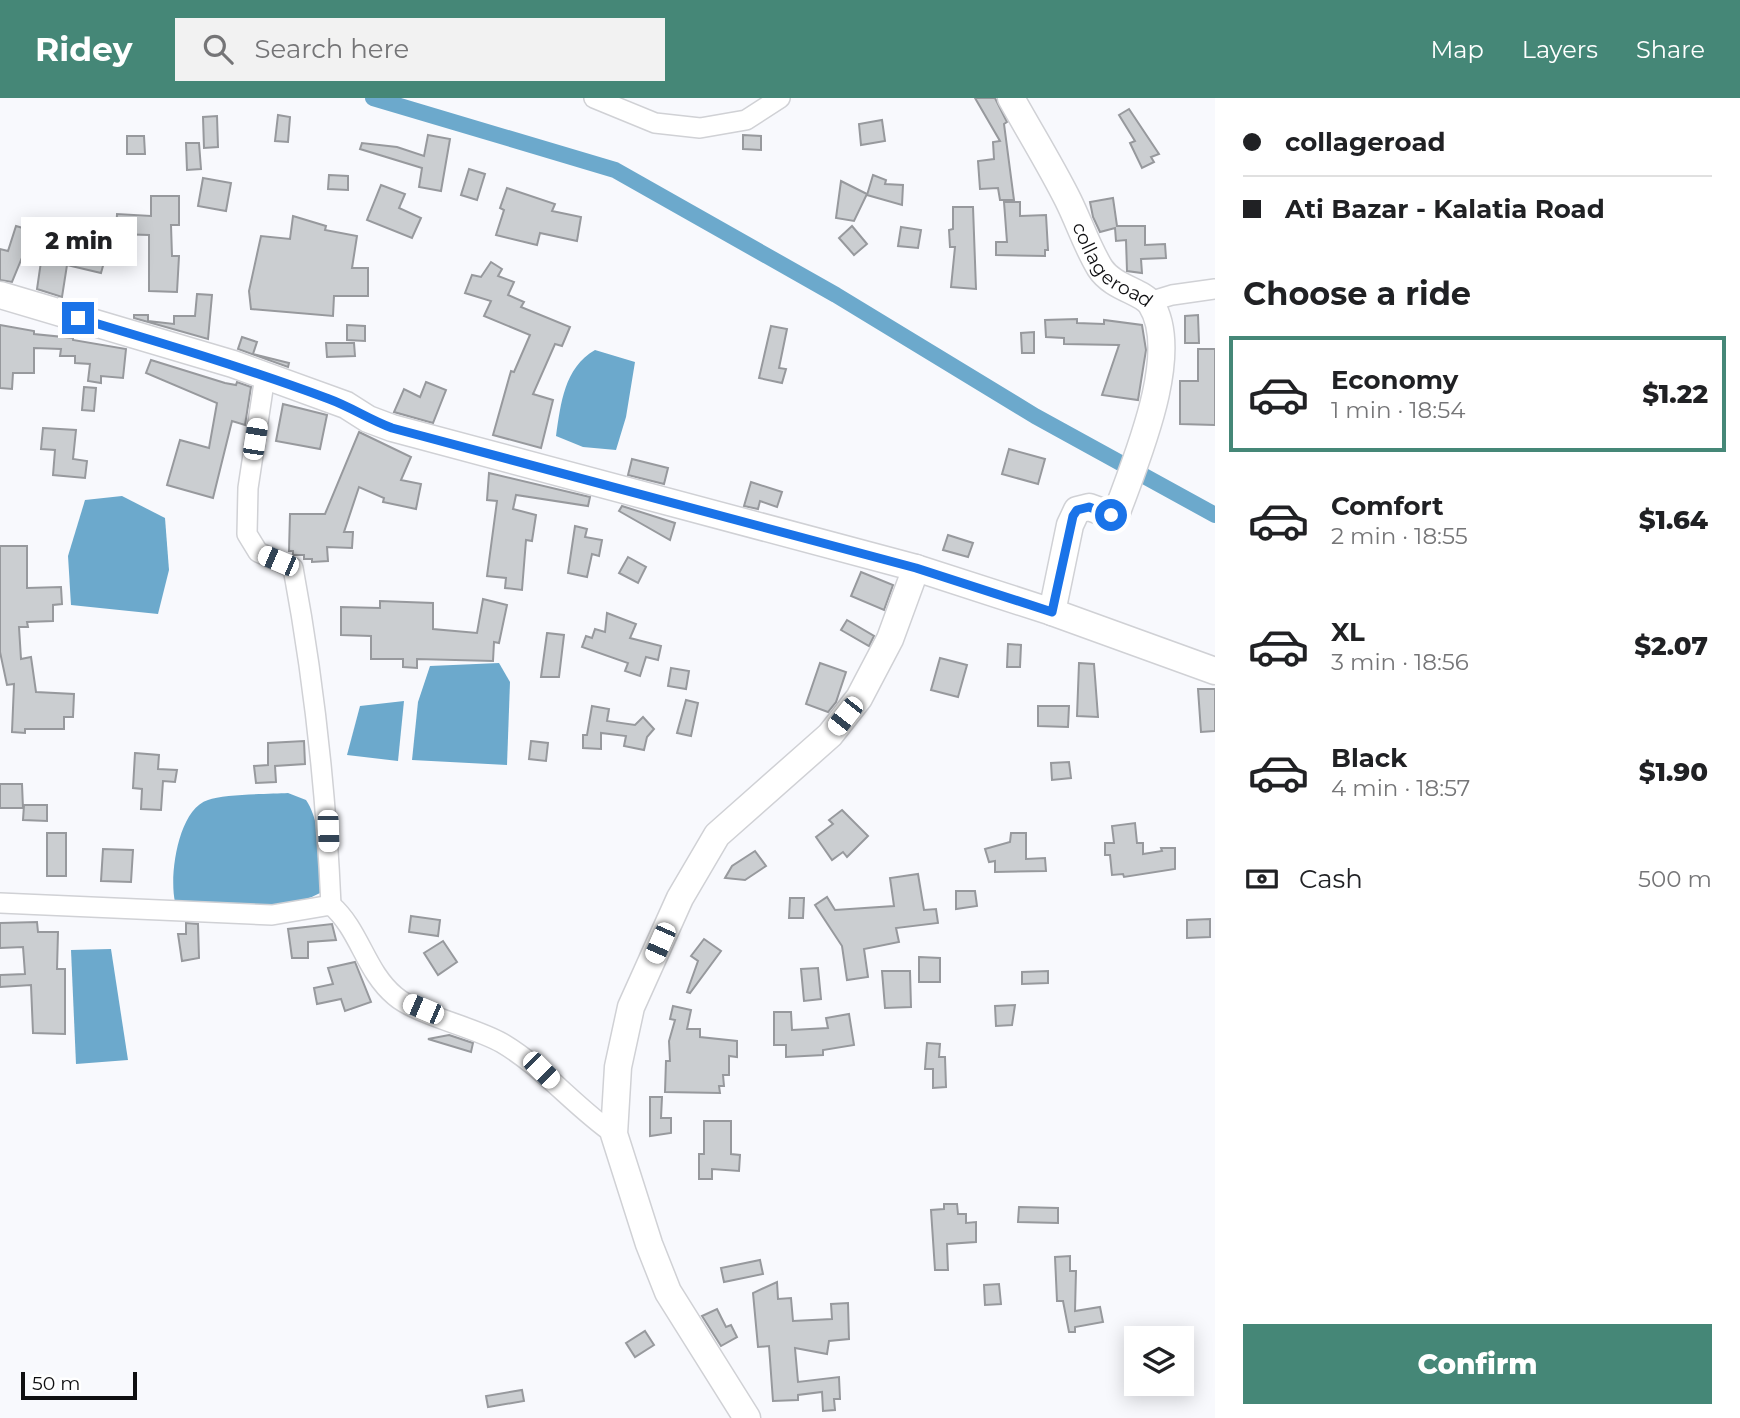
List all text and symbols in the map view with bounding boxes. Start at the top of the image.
search box [175,18,665,81]
text: Ridey [35,29,133,69]
icon: search [199,30,237,68]
text: Search here [255,33,409,65]
text: Map [1430,35,1484,64]
text: Layers [1522,35,1598,64]
text: Share [1636,35,1705,64]
text: collageroad [1285,126,1446,158]
text: Ati Bazar - Kalatia Road [1285,193,1605,225]
callout: 2 min [20,216,136,266]
street label: collageroad [1067,219,1157,312]
text: 2 min [45,227,113,255]
text: Choose a ride [1243,274,1471,313]
route end [62,302,94,334]
icon: car [1247,363,1310,426]
text: Economy [1331,364,1458,396]
text: $1.22 [1642,378,1708,410]
text: 1 min · 18:54 [1331,396,1465,424]
car [242,417,269,461]
icon: car [1247,489,1310,552]
text: Comfort [1331,490,1443,522]
route start [1095,499,1127,531]
text: $1.64 [1639,504,1708,536]
text: 2 min · 18:55 [1331,522,1468,550]
car [255,543,302,579]
icon: car [1247,615,1310,678]
text: XL [1331,616,1365,648]
text: $2.07 [1634,630,1708,662]
text: 3 min · 18:56 [1331,648,1469,676]
car [824,693,867,739]
icon: car [1247,741,1310,804]
text: Black [1331,742,1407,774]
text: $1.90 [1639,756,1708,788]
text: 4 min · 18:57 [1331,774,1470,802]
car [317,810,340,852]
icon: cash [1243,860,1281,898]
text: Cash [1299,863,1363,895]
text: 500 m [1638,865,1712,893]
car [642,920,679,966]
car [400,991,447,1027]
car [519,1048,564,1092]
button: Confirm [1243,1324,1712,1404]
map controls [1124,1326,1194,1396]
button: layers [1124,1326,1194,1396]
scale bar [21,1369,136,1401]
text: 50 m [32,1372,80,1395]

